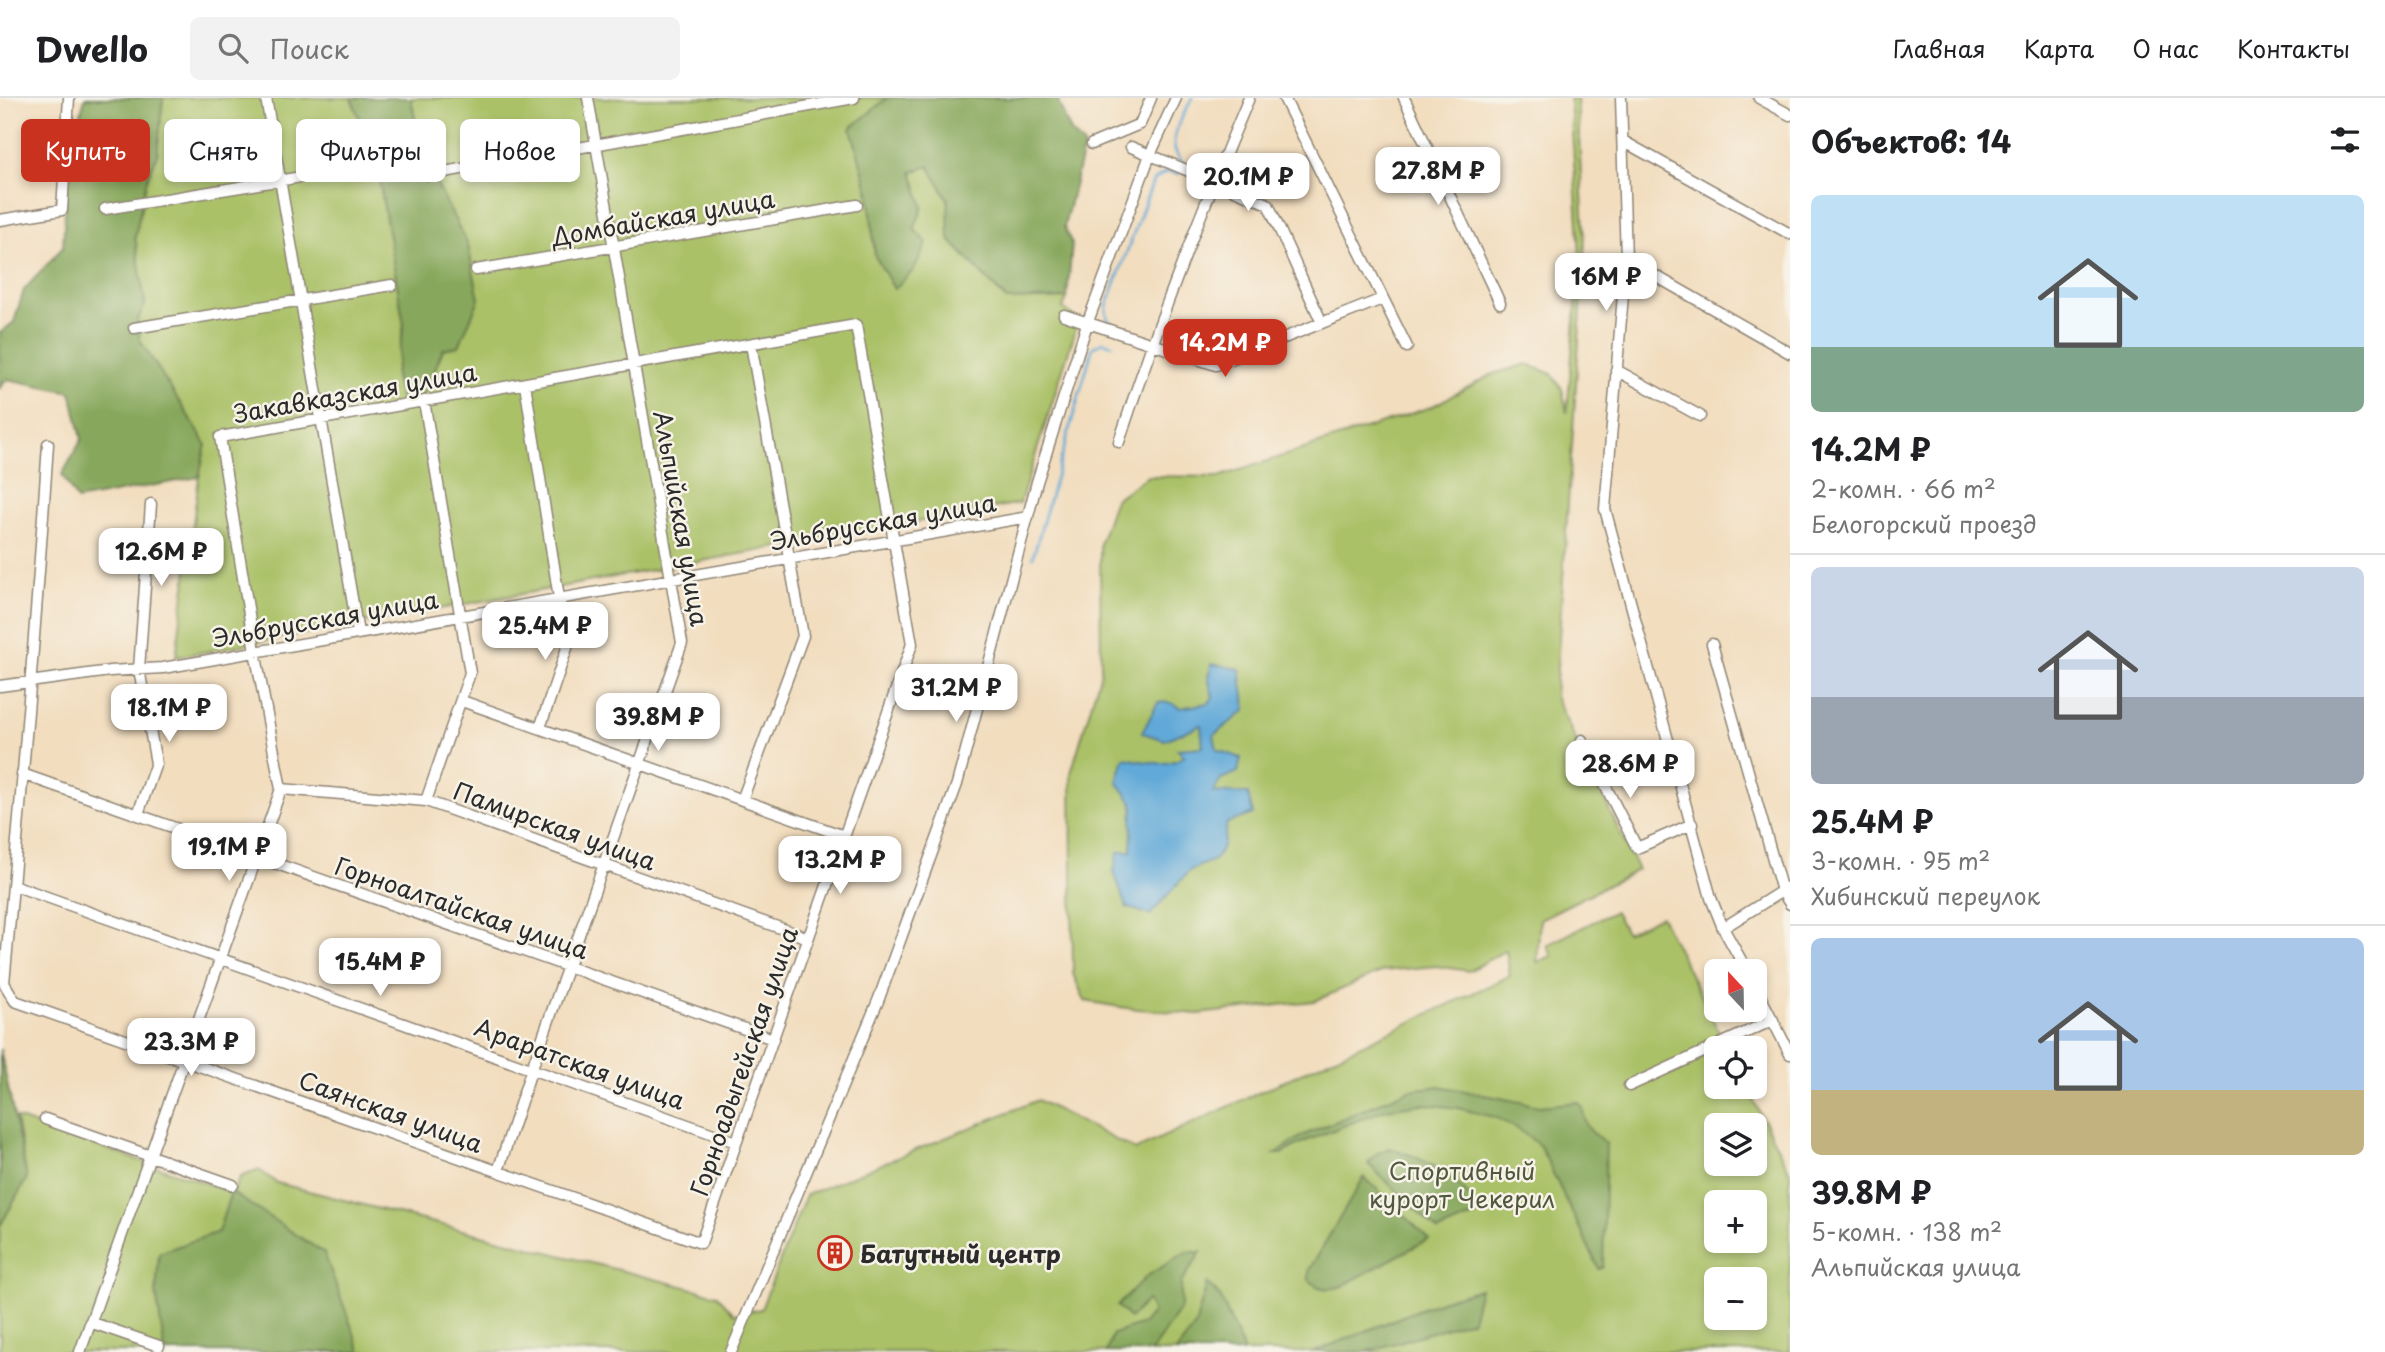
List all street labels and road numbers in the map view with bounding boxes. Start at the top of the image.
street label: Домбайская улица [548,180,777,254]
street label: Закавказская улица [231,353,479,431]
street label: Альпийская улица [645,407,719,629]
street label: Эльбрусская улица [767,483,999,559]
street label: Эльбрусская улица [209,580,441,656]
street label: Памирская улица [449,772,661,878]
street label: Горноалтайская улица [330,847,594,967]
street label: Горноадыгейская улица [680,922,806,1200]
street label: Араратская улица [470,1008,690,1118]
street label: Саянская улица [294,1061,488,1161]

